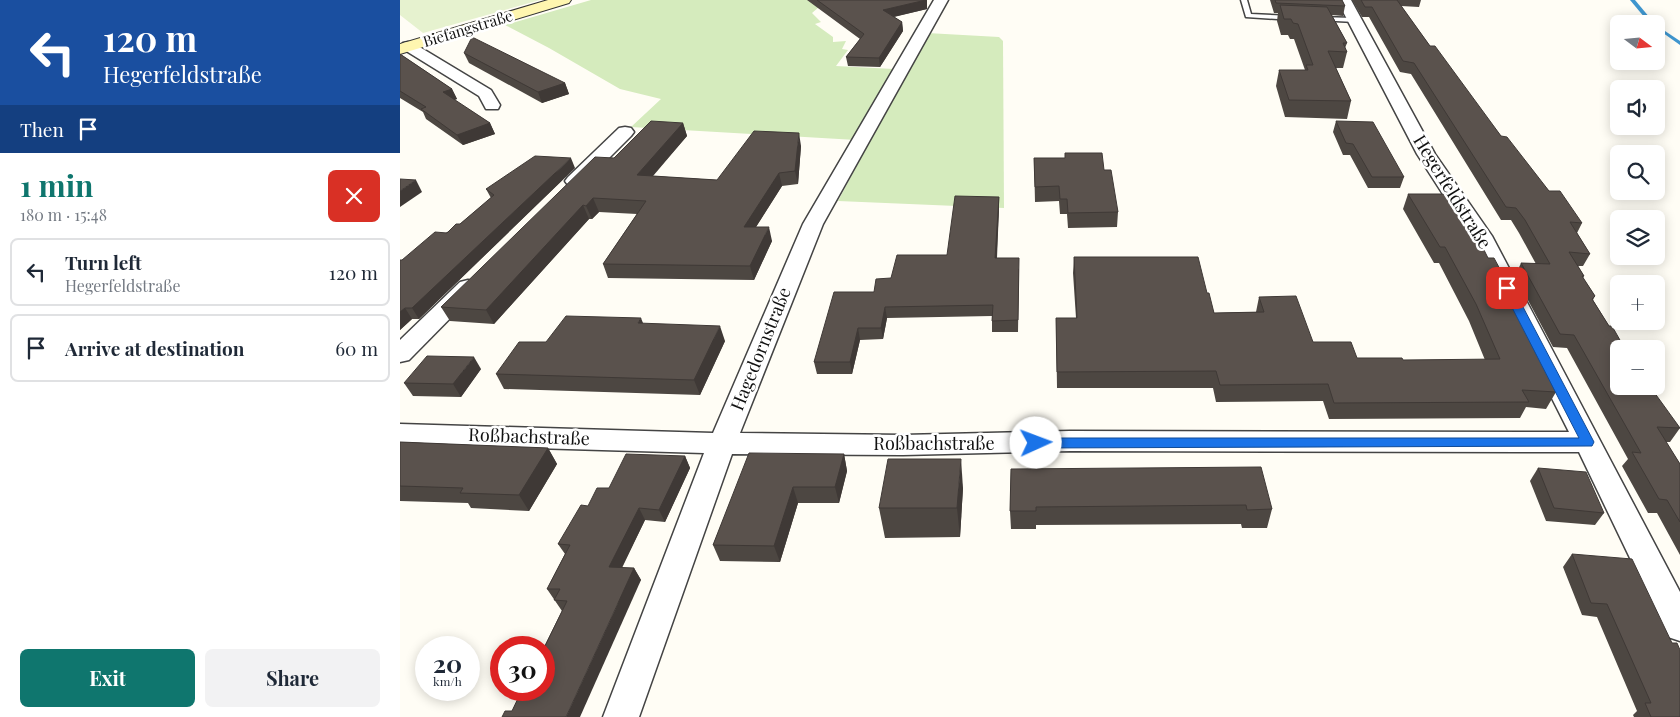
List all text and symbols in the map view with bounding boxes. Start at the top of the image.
street label: Biefangstraße [420,5,515,51]
text: 120 m [103,14,197,61]
north arrow [1610,15,1665,70]
map controls [1610,15,1665,395]
icon: left [20,20,85,85]
text: Hegerfeldstraße [103,59,262,89]
button: sound [1610,80,1665,135]
icon: arrive [74,115,102,143]
text: Then [20,116,64,142]
street label: Hegerfeldstraße [1408,130,1497,253]
button: search [1610,145,1665,200]
text: 1 min [20,165,94,205]
button: close [328,170,380,222]
text: 180 m · 15:48 [20,204,107,225]
button: layers [1610,210,1665,265]
text: Turn left [65,249,142,275]
icon: left [22,258,50,286]
text: 120 m [329,259,378,285]
pin [1486,267,1528,309]
icon: arrive [1493,274,1521,302]
text: Hegerfeldstraße [65,275,181,296]
button: + [1610,275,1665,330]
street label: Hagedornstraße [724,283,796,414]
icon: arrive [22,334,50,362]
text: Arrive at destination [65,335,245,361]
text: 60 m [335,335,378,361]
button: − [1610,340,1665,395]
position arrow [1009,416,1061,468]
street label: Roßbachstraße [468,422,590,450]
street label: Roßbachstraße [873,431,995,455]
speed limit sign: 30 [490,636,555,701]
text: 20 [433,646,462,679]
button: Exit [20,649,195,707]
button: Share [205,649,380,707]
text: km/h [433,673,462,689]

